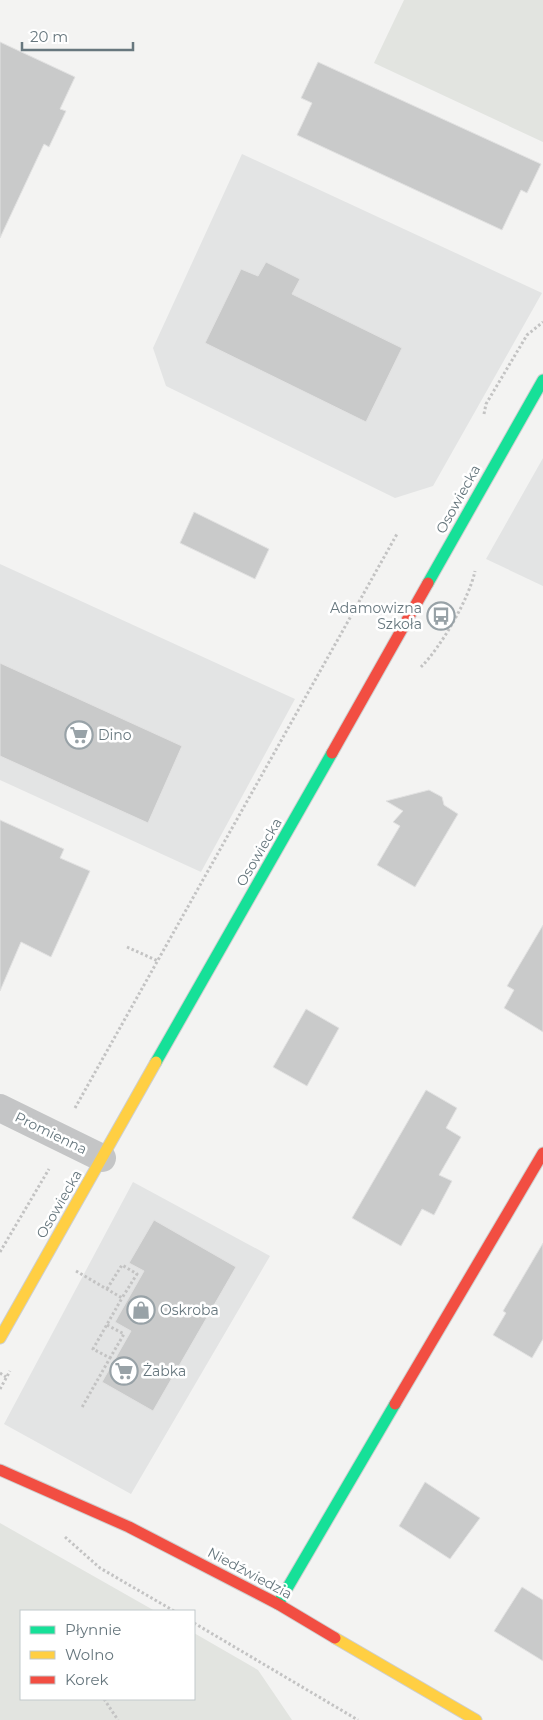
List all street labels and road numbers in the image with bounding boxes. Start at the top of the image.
street label: Osowiecka [432,461,484,537]
street label: Osowiecka [232,815,286,889]
street label: Promienna [12,1108,90,1158]
street label: Osowiecka [32,1167,86,1241]
street label: Niedźwiedzia [205,1543,295,1603]

